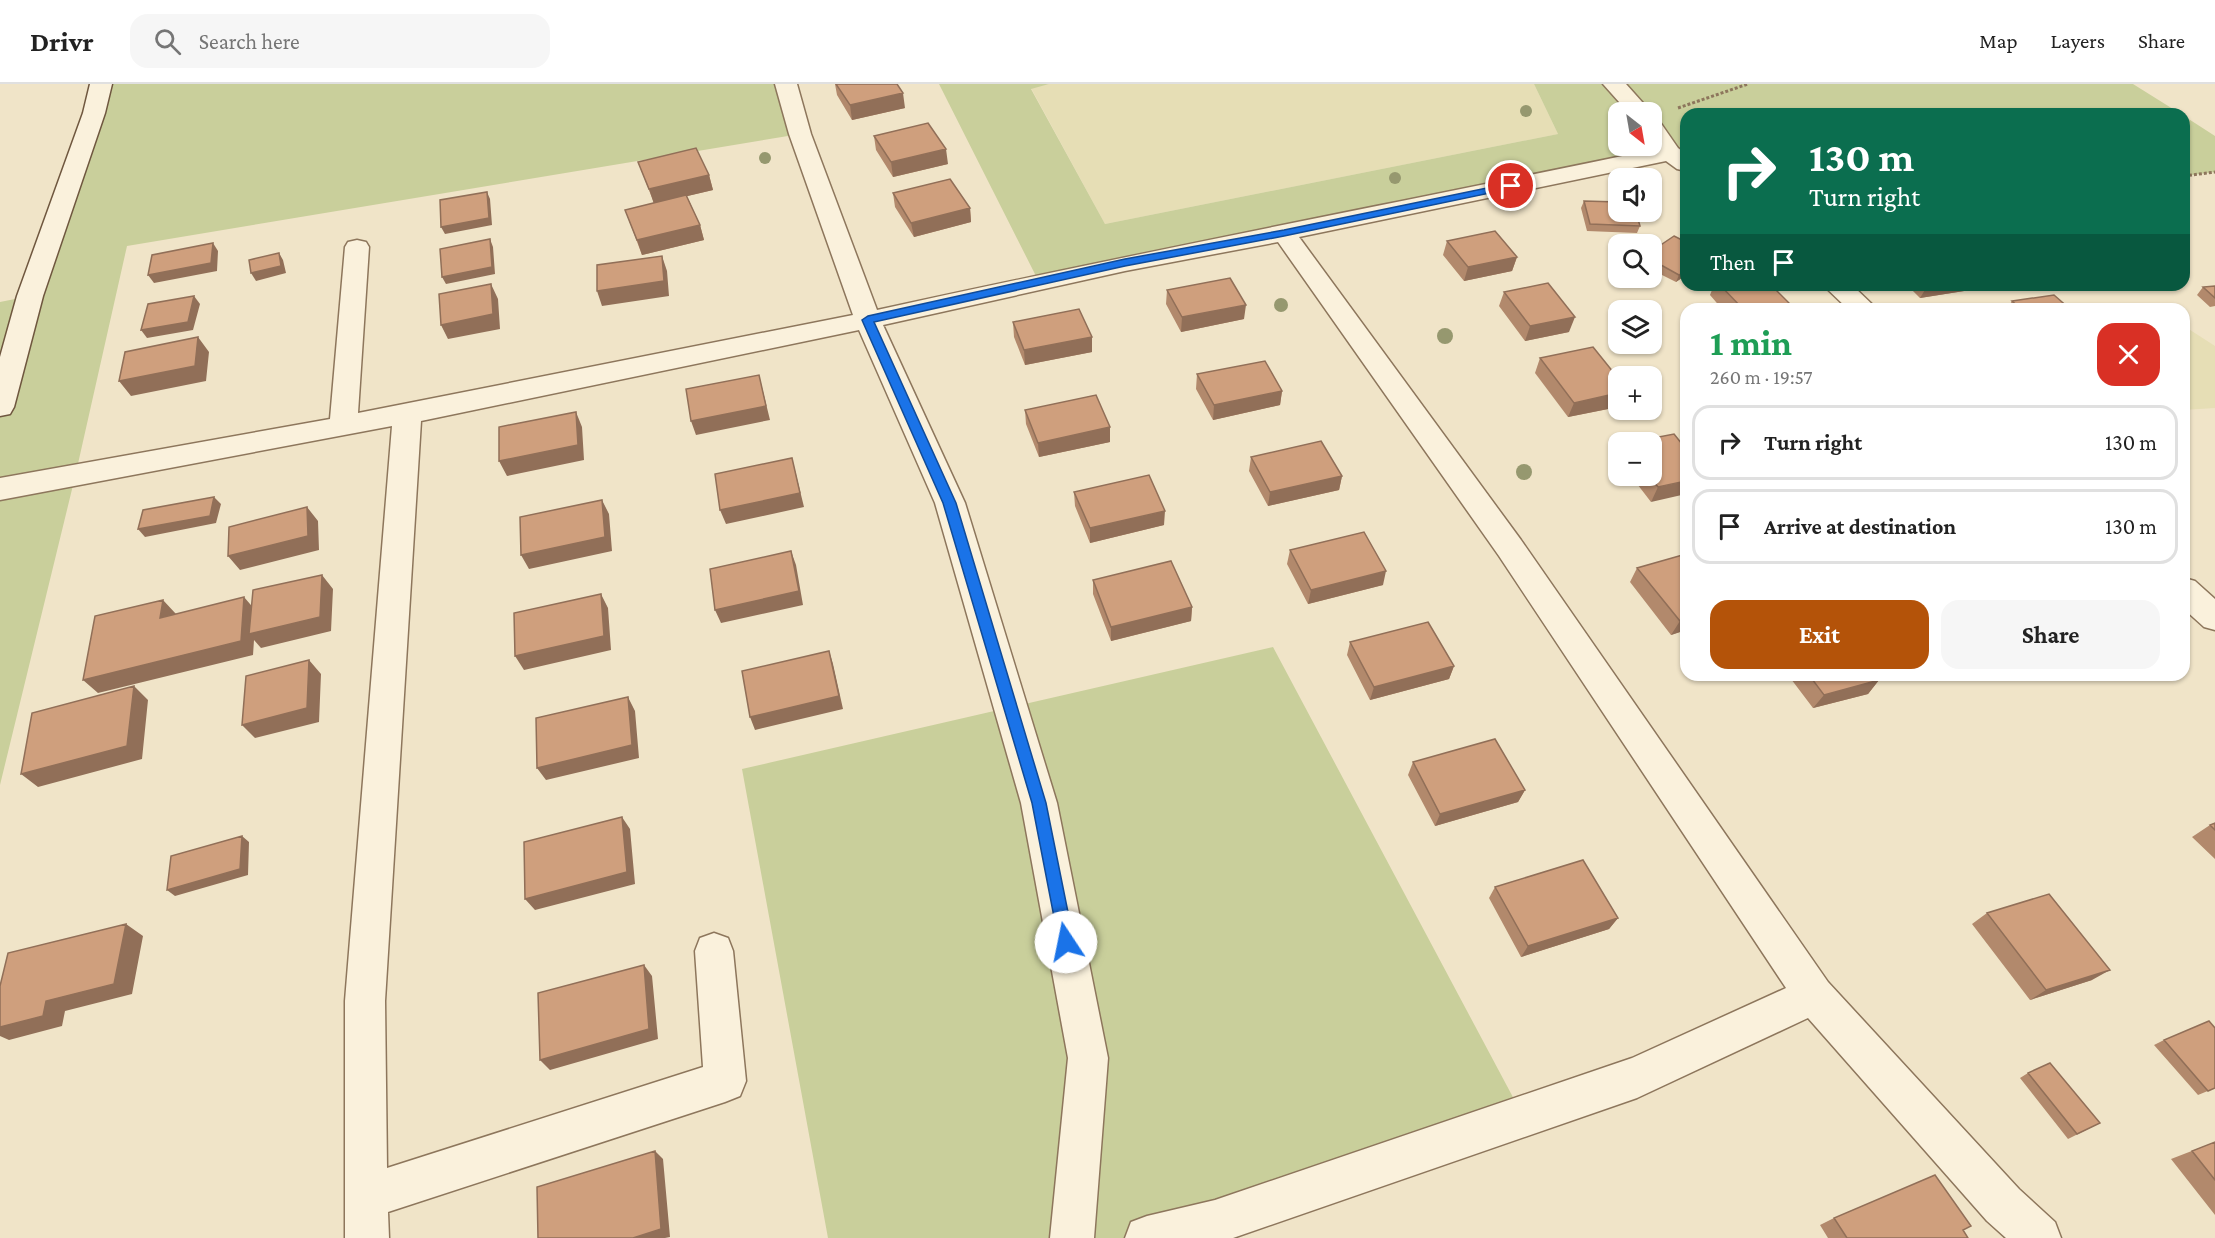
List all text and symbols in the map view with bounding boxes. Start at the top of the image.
search box [130,14,550,68]
icon: search [151,25,184,58]
text: Drivr [30,26,94,57]
text: Search here [199,29,300,54]
text: Map [1979,29,2018,53]
text: Layers [2051,29,2105,53]
text: Share [2138,29,2185,53]
north arrow [1608,102,1662,156]
map controls [1608,102,1662,486]
icon: right [1710,132,1788,210]
text: 130 m [1809,133,1914,180]
pin [1485,160,1536,211]
button: sound [1608,168,1662,222]
icon: arrive [1494,169,1527,202]
text: Turn right [1809,182,1920,212]
button: search [1608,234,1662,288]
icon: arrive [1767,246,1800,279]
text: Then [1710,250,1755,275]
button: layers [1608,300,1662,354]
text: 1 min [1710,323,1792,363]
button: close [2097,323,2160,386]
button: + [1608,366,1662,420]
text: 260 m · 19:57 [1710,366,1813,388]
icon: right [1713,426,1746,459]
text: Turn right [1764,430,1862,455]
text: 130 m [2105,430,2157,455]
button: − [1608,432,1662,486]
icon: arrive [1713,510,1746,543]
text: Arrive at destination [1764,514,1956,539]
text: 130 m [2105,514,2157,539]
button: Exit [1710,600,1929,669]
button: Share [1941,600,2160,669]
position arrow [1034,910,1098,974]

